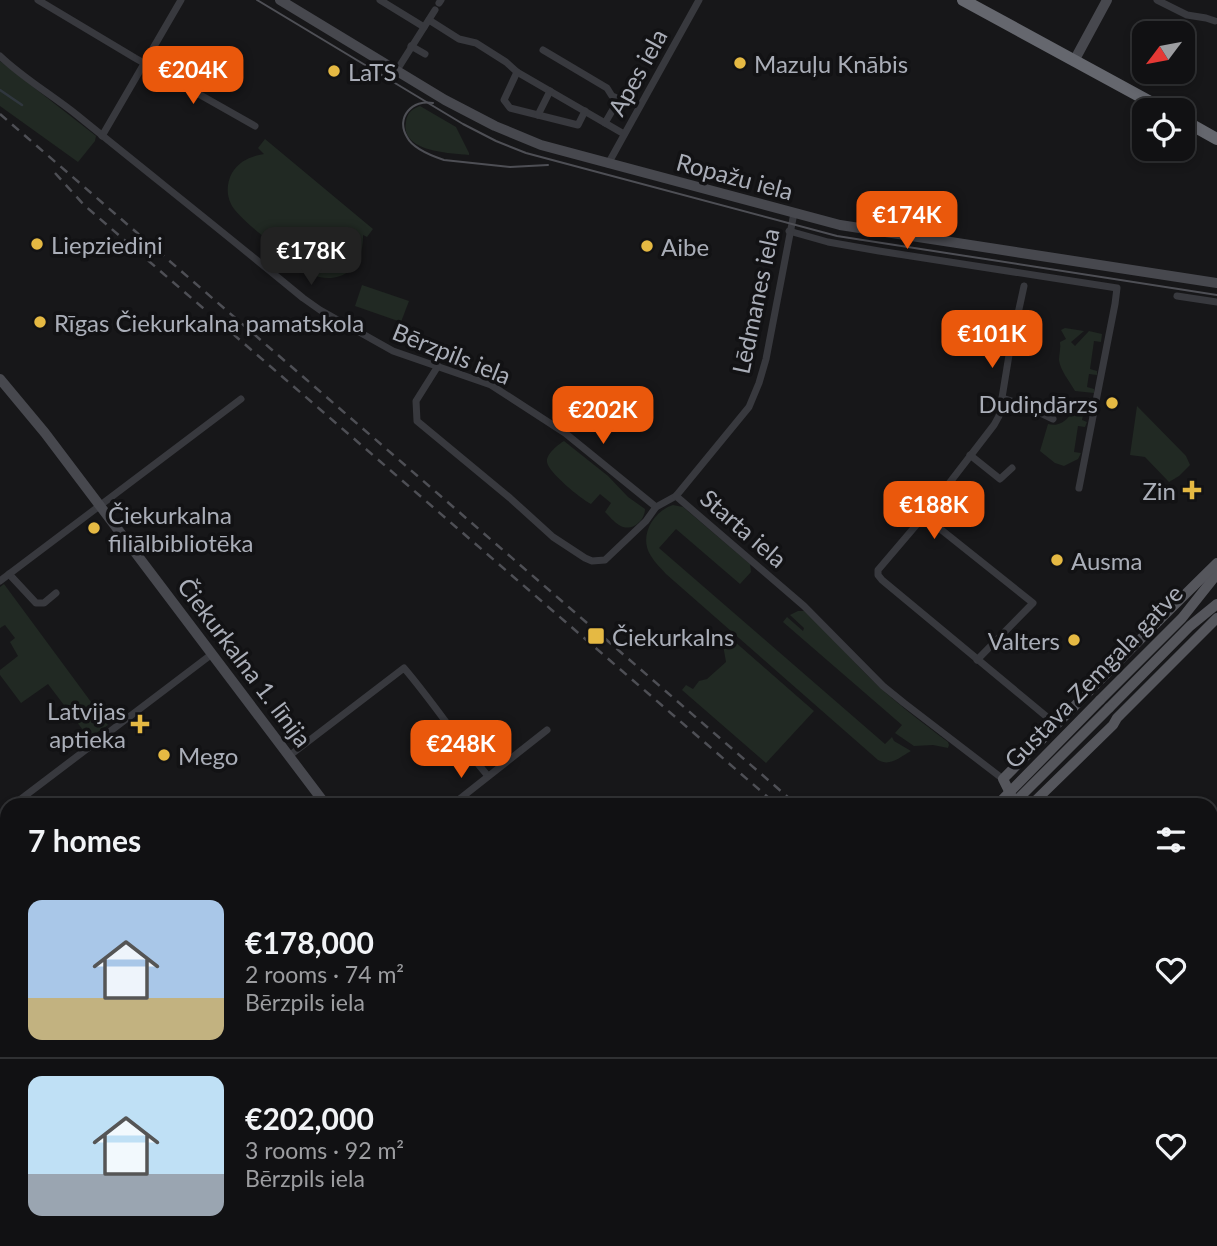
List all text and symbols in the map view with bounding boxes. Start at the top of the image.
north arrow [1132,21,1195,84]
map controls [1132,21,1195,161]
street label: Apes iela [601,23,673,121]
pin: €204K [144,46,242,106]
place label: Mazuļu Knābis [754,49,908,78]
text: €204K [158,55,228,83]
marker: Mazuļu Knābis [732,55,748,71]
place label: LaTS [348,57,396,86]
marker: LaTS [326,63,342,79]
button: locate [1132,98,1195,161]
street label: Ropažu iela [673,147,797,205]
pin: €174K [858,191,956,251]
text: €174K [872,200,942,228]
street label: Lēdmanes iela [725,226,785,376]
pin: €178K [262,228,360,287]
place label: Liepziediņi [51,230,163,259]
place label: Aibe [661,232,709,261]
marker: Liepziediņi [29,236,45,252]
text: €178K [276,236,346,264]
marker: Aibe [639,238,655,254]
place label: Rīgas Čiekurkalna pamatskola [54,308,364,337]
pin: €101K [943,310,1041,370]
marker: Rīgas Čiekurkalna pamatskola [32,314,48,330]
street label: Bērzpils iela [389,316,515,390]
text: €101K [957,319,1027,347]
pin: €202K [554,386,652,446]
place label: Dudiņdārzs [979,389,1098,418]
text: €202K [568,395,638,423]
marker: Dudiņdārzs [1104,395,1120,411]
place label: Zin [1142,476,1176,505]
marker: Zin [1182,480,1202,500]
pin: €188K [885,482,983,541]
street label: Starta iela [695,483,793,573]
text: €188K [899,490,969,518]
place label: Čiekurkalna filiālbibliotēka [108,500,254,557]
marker: Čiekurkalna filiālbibliotēka [86,520,102,536]
place label: Ausma [1071,546,1142,575]
marker: Ausma [1049,552,1065,568]
street label: Čiekurkalna 1. līnija [172,572,318,752]
street label: Gustava Zemgala gatve [998,578,1188,774]
place label: Čiekurkalns [612,622,734,651]
marker: Čiekurkalns [586,626,606,646]
place label: Valters [988,626,1060,655]
marker: Valters [1066,632,1082,648]
place label: Latvijas aptieka [47,696,126,753]
marker: Latvijas aptieka [132,716,148,732]
pin: €248K [412,720,510,780]
text: €248K [426,729,496,757]
place label: Mego [178,741,238,770]
marker: Mego [156,747,172,763]
icon: filters [1152,821,1190,859]
text: 7 homes [28,822,141,858]
text: €178,000 [245,924,374,960]
icon: home [84,928,168,1012]
icon: heart [1152,951,1190,989]
text: 2 rooms · 74 m² [245,960,404,988]
text: Bērzpils iela [245,988,365,1016]
text: €202,000 [245,1100,374,1136]
icon: home [84,1104,168,1188]
icon: heart [1152,1127,1190,1165]
text: 3 rooms · 92 m² [245,1136,404,1164]
text: Bērzpils iela [245,1164,365,1192]

